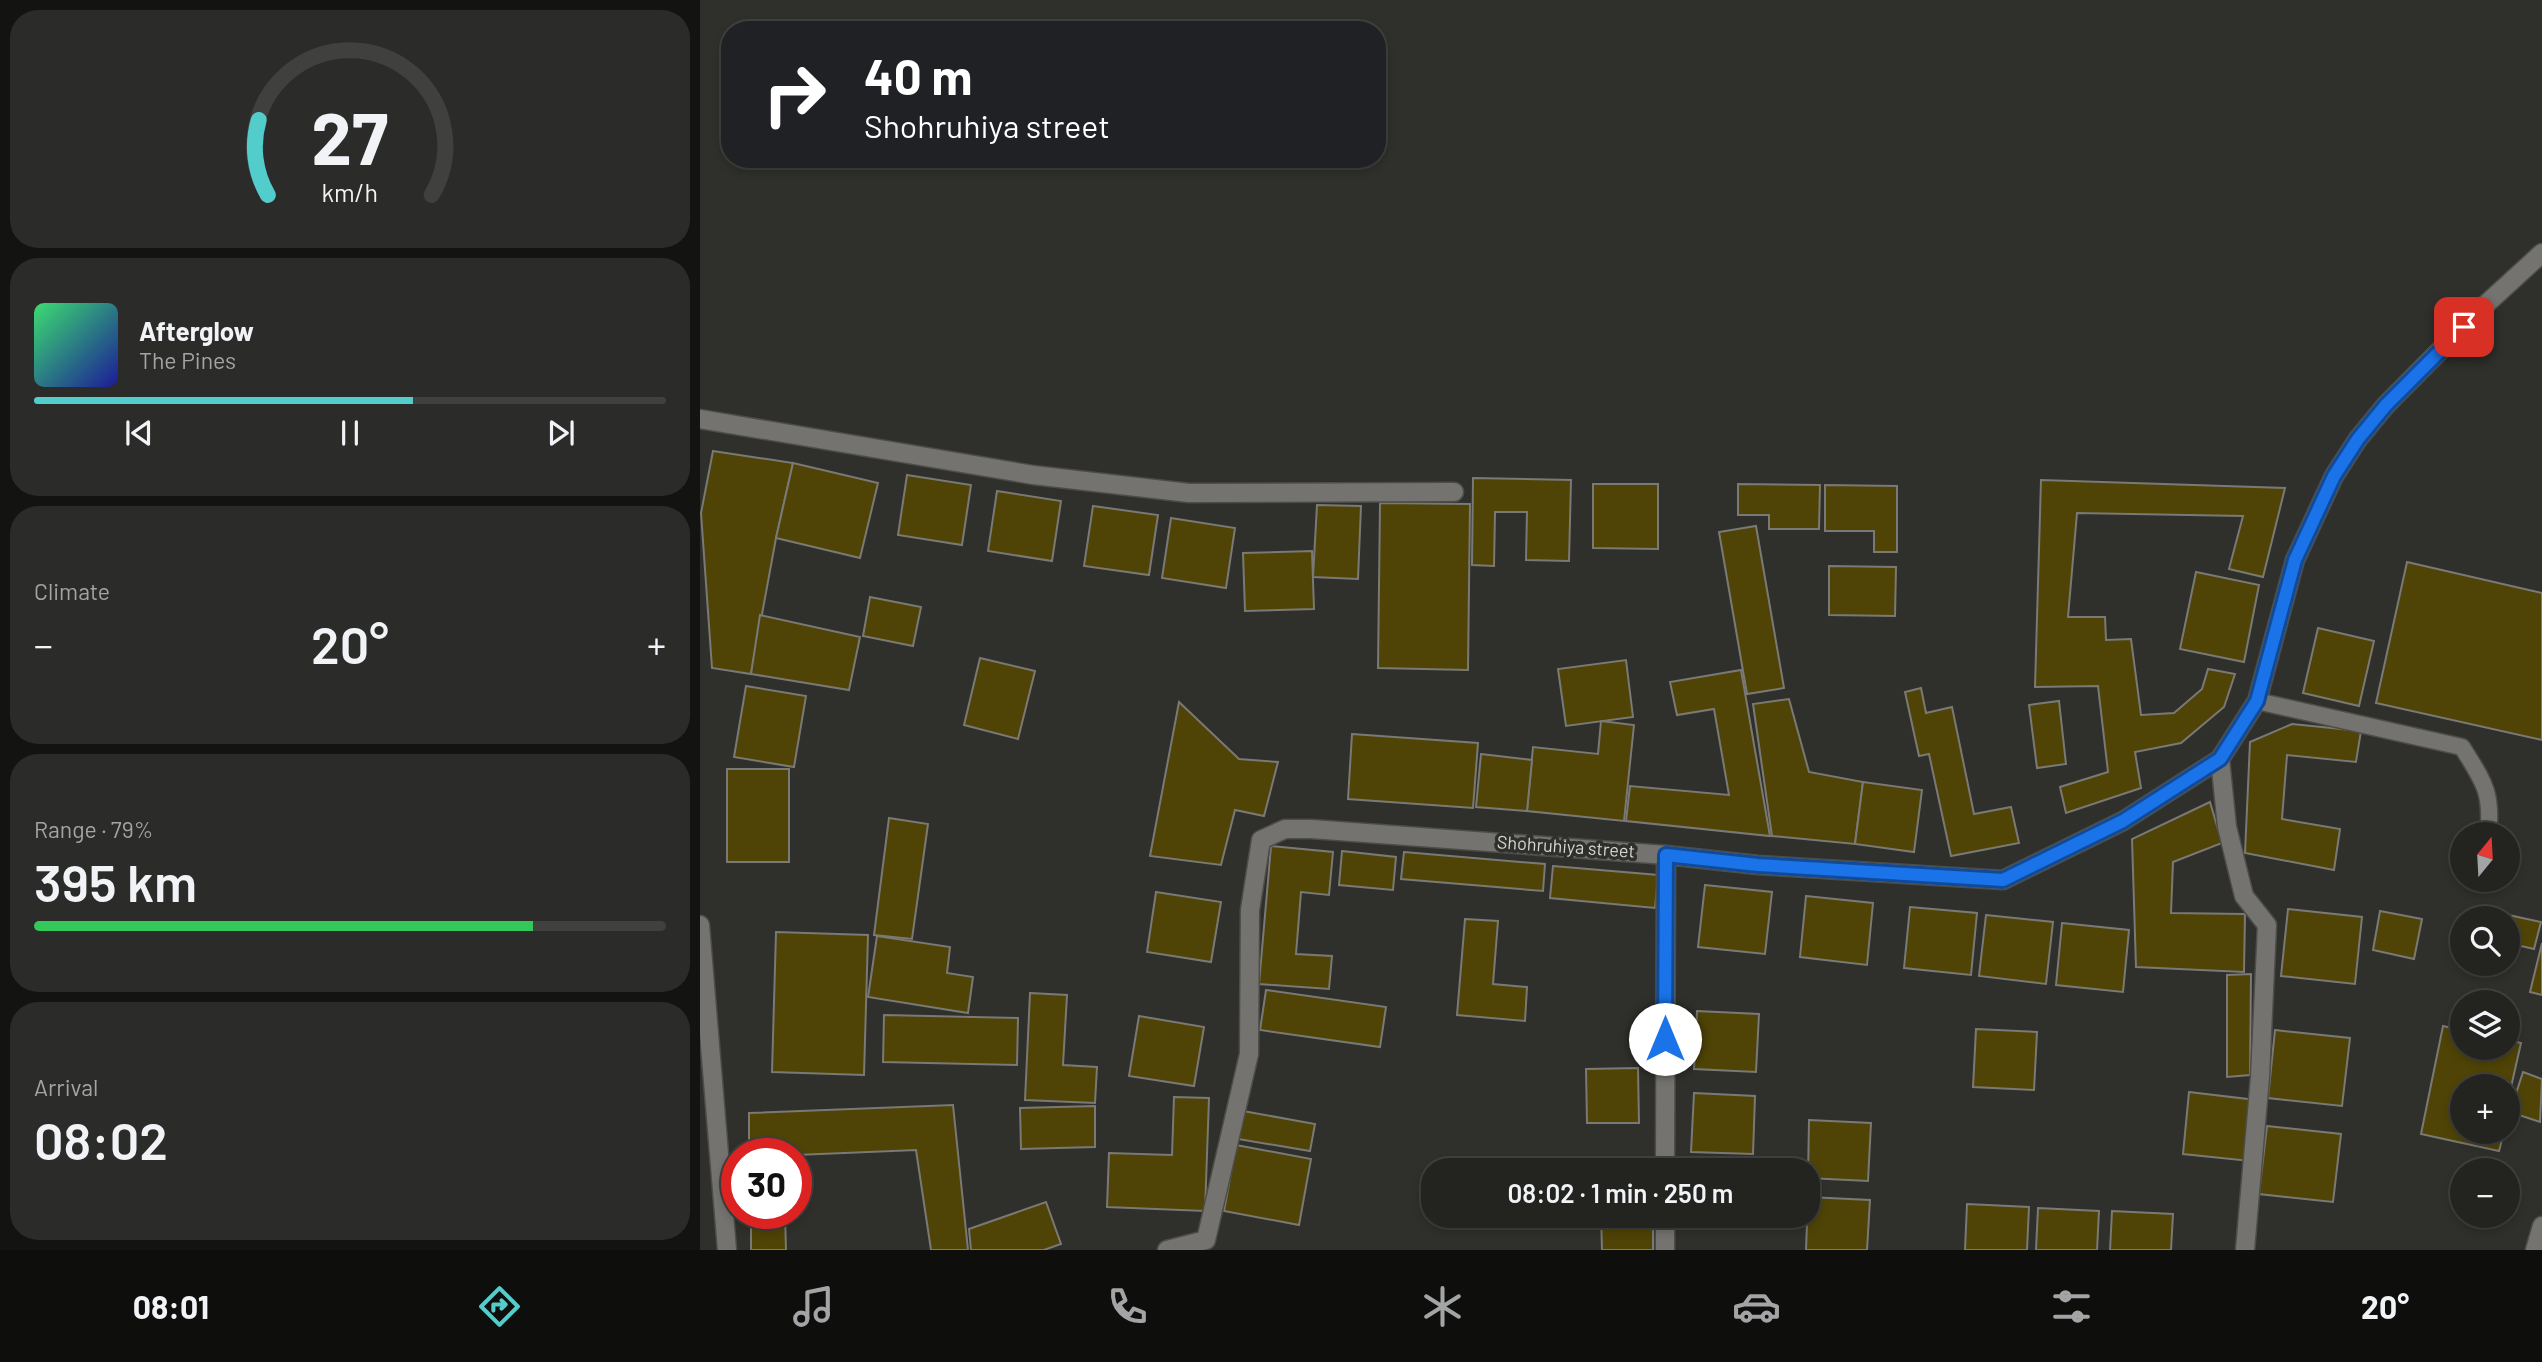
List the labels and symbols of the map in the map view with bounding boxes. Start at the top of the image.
pin [2434,297,2494,357]
north arrow [2450,822,2520,892]
street label: Shohruhiya street [1496,830,1636,862]
position arrow [1628,1002,1702,1076]
speed limit sign: 30 [721,1138,812,1229]

